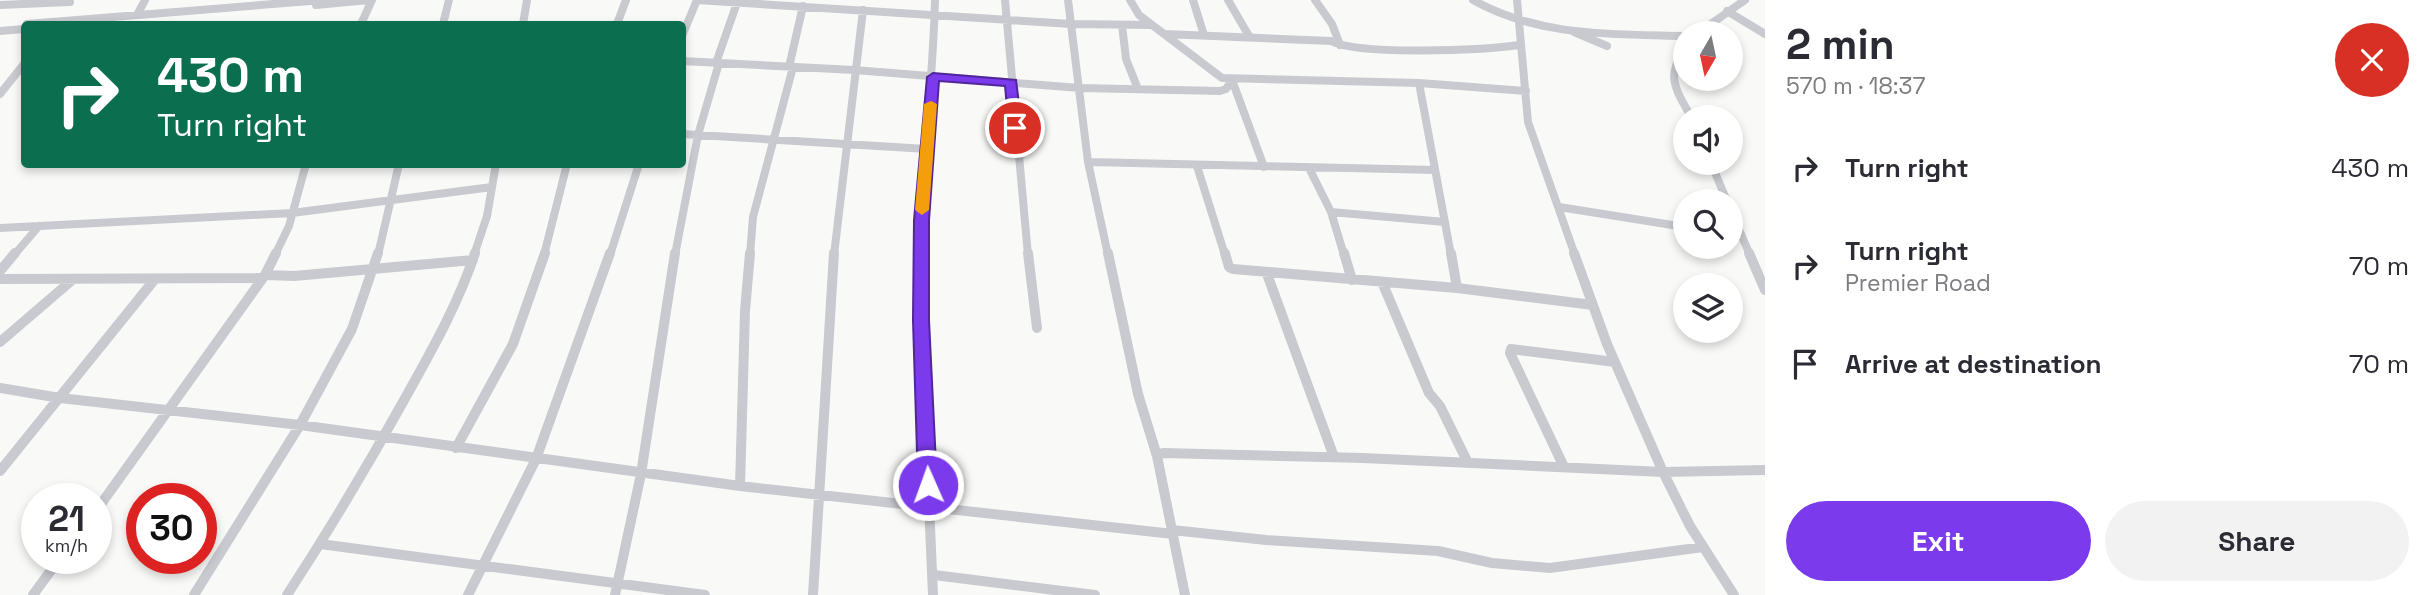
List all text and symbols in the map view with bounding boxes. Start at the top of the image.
text: 2 min [1786,18,1895,71]
north arrow [1673,21,1743,91]
map controls [1673,21,1743,343]
button: close [2335,23,2409,97]
text: 430 m [157,44,304,106]
icon: right [42,49,133,140]
text: 570 m · 18:37 [1786,71,1925,101]
pin [985,98,1045,158]
text: Turn right [157,105,307,145]
button: sound [1673,105,1743,175]
icon: arrive [996,109,1034,147]
icon: right [1786,149,1824,187]
text: Turn right [1845,151,1969,185]
text: 430 m [2331,151,2409,185]
button: search [1673,189,1743,259]
text: Turn right [1845,234,1969,268]
icon: right [1786,247,1824,285]
text: 70 m [2349,249,2409,283]
text: Premier Road [1845,268,1991,298]
button: layers [1673,273,1743,343]
icon: arrive [1786,345,1824,383]
text: Arrive at destination [1845,347,2102,381]
text: 70 m [2349,347,2409,381]
position arrow [891,448,965,522]
speed limit sign: 30 [126,483,217,574]
text: 21 [48,497,85,541]
button: Exit [1786,501,2091,581]
button: Share [2105,501,2409,581]
text: km/h [45,534,88,557]

